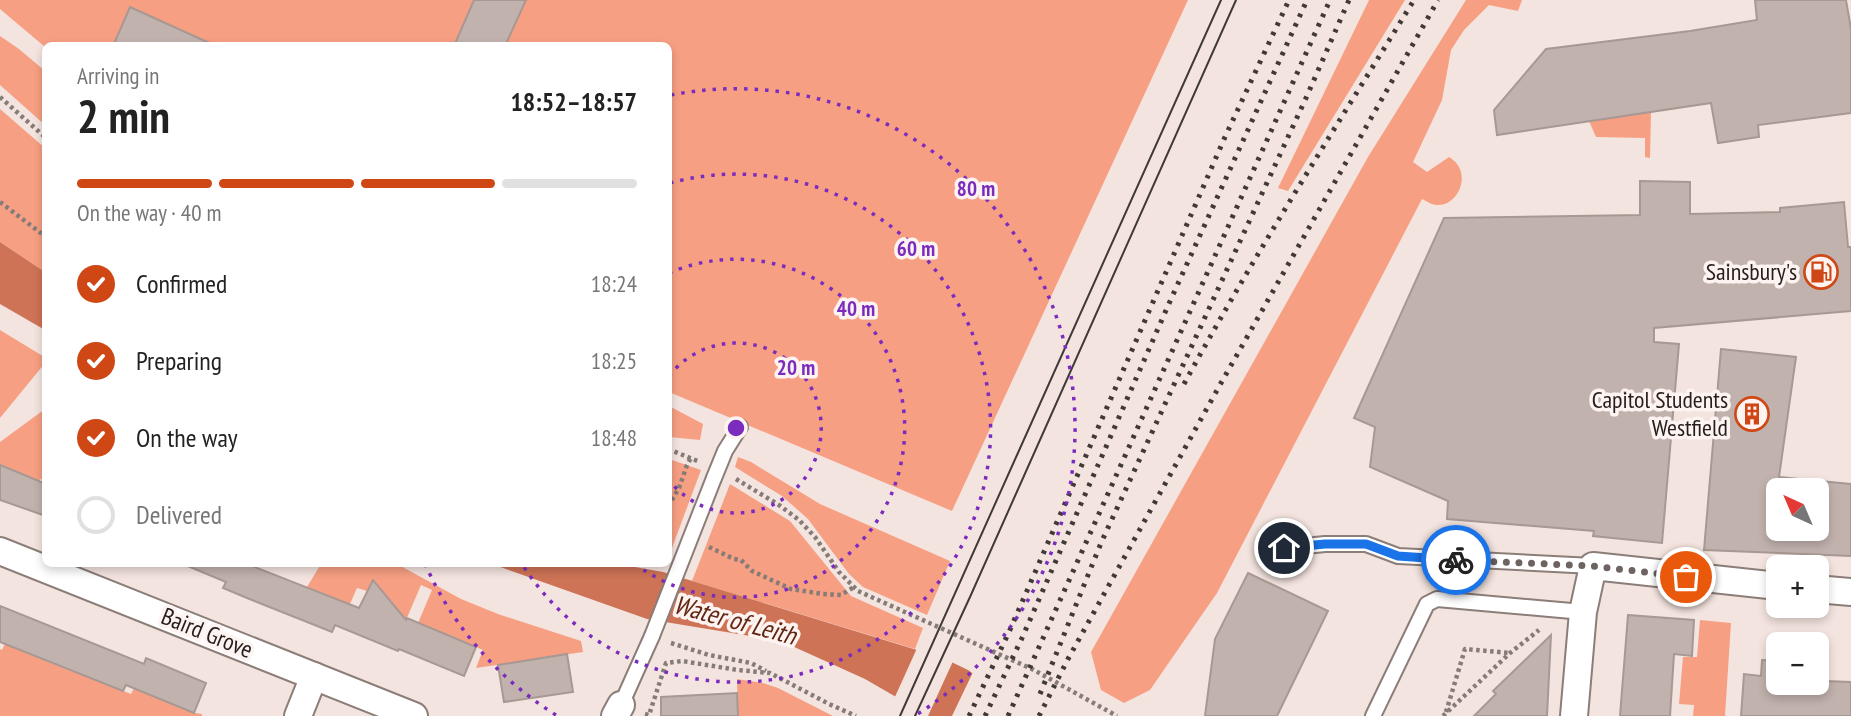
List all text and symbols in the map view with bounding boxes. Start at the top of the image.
text: Arriving in [77,61,159,90]
text: 18:52–18:57 [510,85,637,118]
text: 2 min [77,86,170,146]
text: 80 m [957,175,995,202]
text: On the way · 40 m [77,198,221,227]
text: 60 m [897,235,935,262]
fuel station icon: Sainsbury's [1802,253,1840,291]
place label: Sainsbury's [1706,256,1797,287]
icon: check [77,265,115,303]
text: Confirmed [136,267,227,300]
text: 18:24 [591,269,637,298]
text: 40 m [837,295,875,322]
icon: check [77,342,115,380]
text: Preparing [136,344,222,377]
text: 18:25 [591,346,637,375]
text: 20 m [777,354,815,381]
place label: Capitol Students Westfield [1592,384,1728,443]
building icon: Capitol Students Westfield [1733,395,1771,433]
centre of rings [724,416,748,440]
icon: check [77,419,115,457]
text: On the way [136,421,238,454]
text: 18:48 [591,423,637,452]
north arrow [1766,478,1829,541]
map controls [1766,478,1829,695]
text: Delivered [136,498,222,531]
pin [1254,518,1314,578]
courier [1421,525,1491,595]
icon: home [1265,529,1303,567]
icon: bike [1437,541,1475,579]
pin [1656,547,1716,607]
button: + [1766,555,1829,618]
icon: bag [1667,558,1705,596]
water label: Water of Leith [670,587,801,652]
street label: Baird Grove [157,600,257,665]
button: − [1766,632,1829,695]

